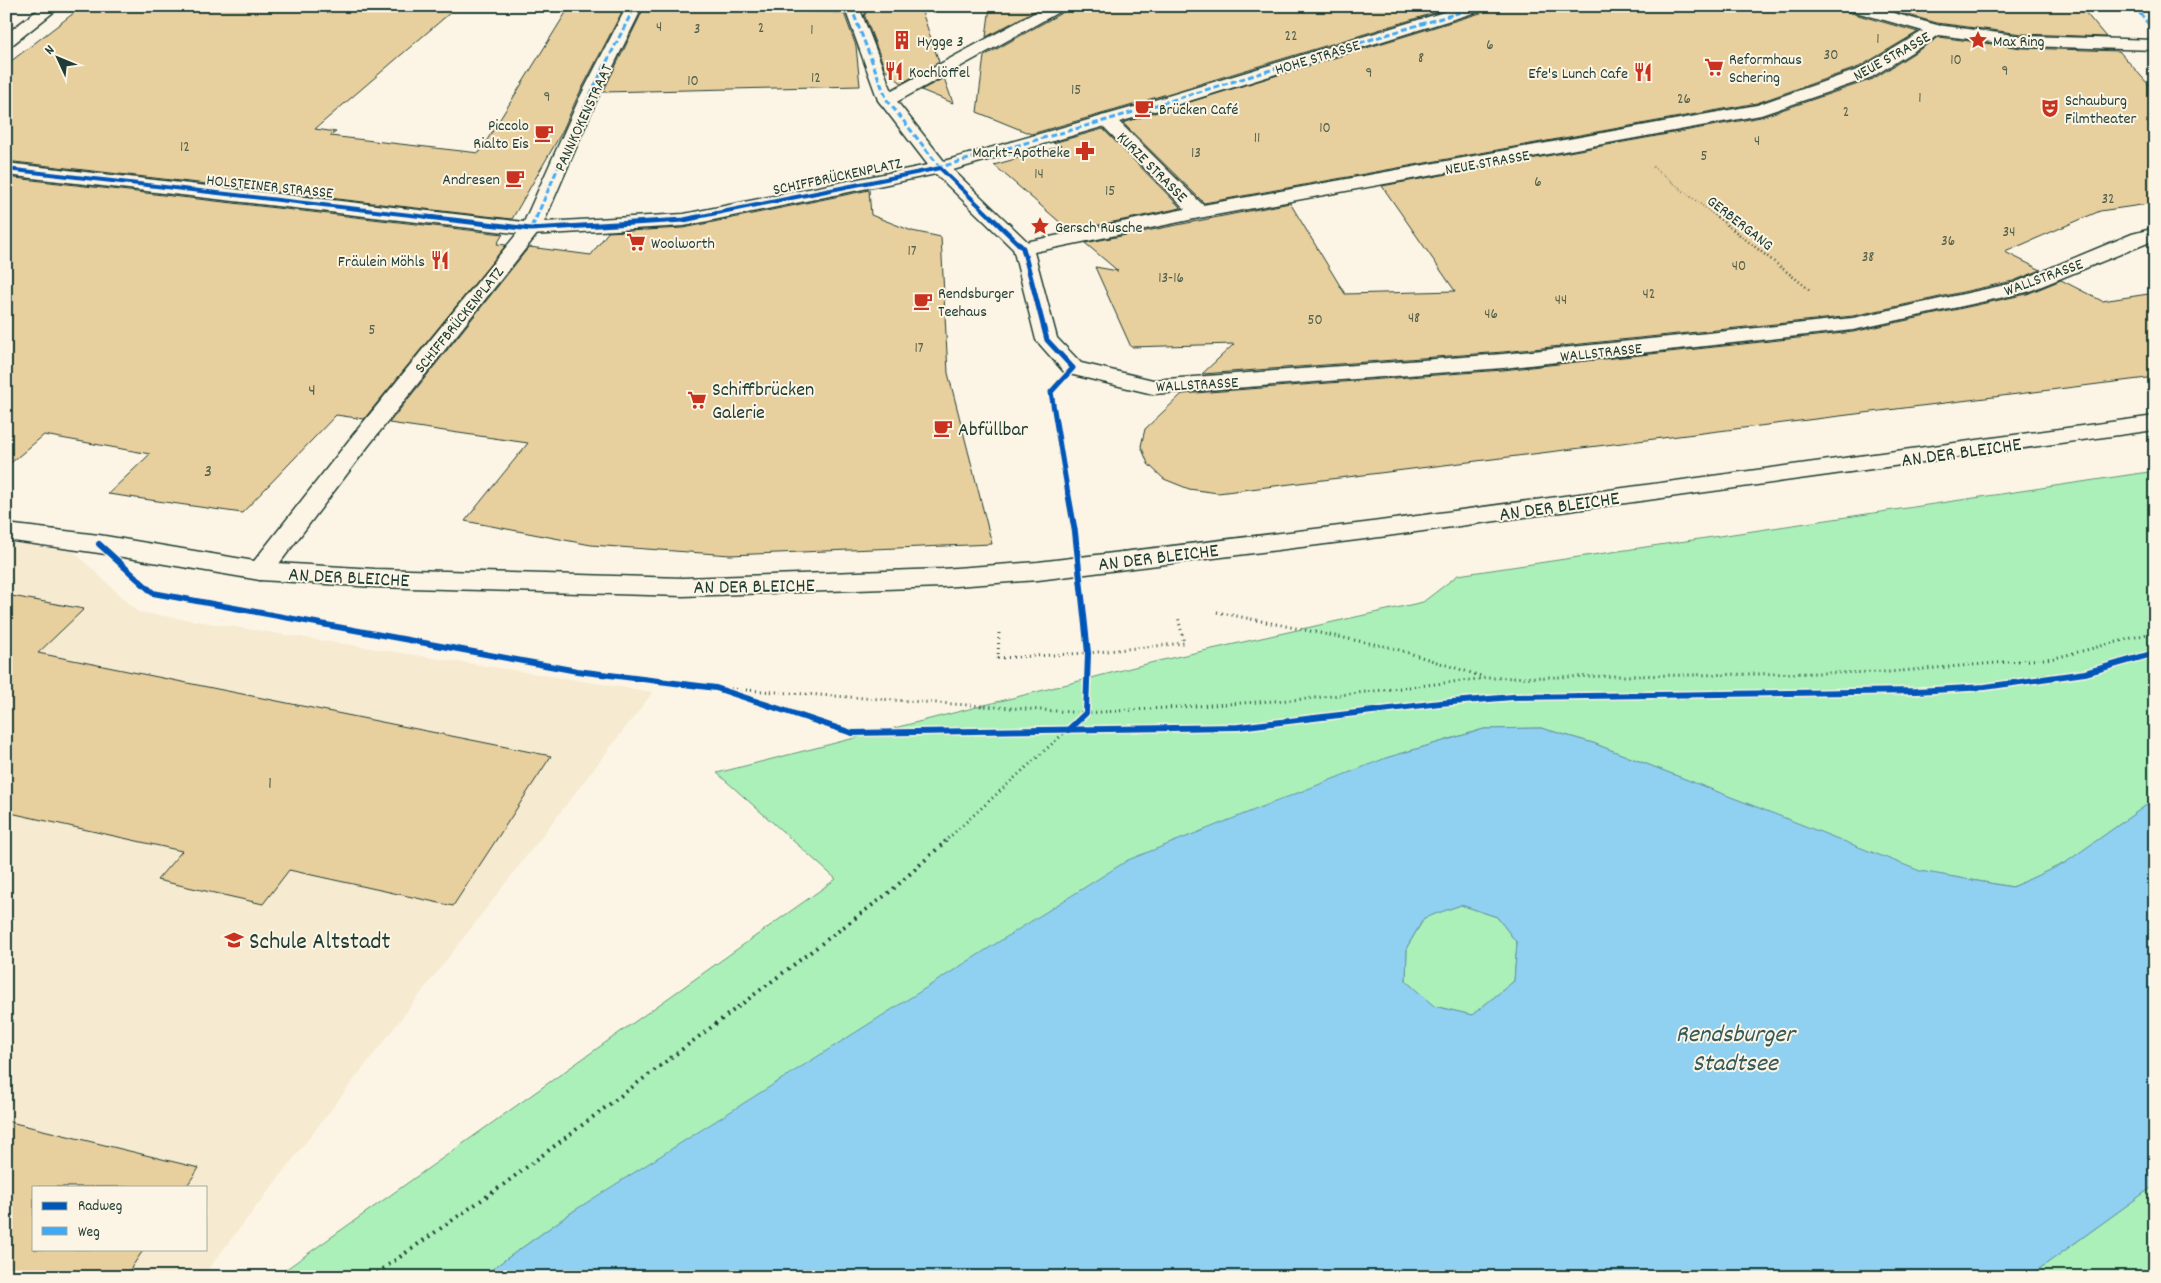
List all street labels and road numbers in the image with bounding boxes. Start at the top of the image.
street label: NEUE STRASSE [1849,26,1936,88]
street label: HOHE STRASSE [1272,34,1364,82]
street label: PANNKOKENSTRAAT [549,60,619,176]
street label: KURZE STRASSE [1110,127,1192,209]
street label: NEUE STRASSE [1443,145,1532,182]
street label: SCHIFFBRÜCKENPLATZ [771,153,904,202]
street label: HOLSTEINER STRASSE [205,169,335,206]
street label: GERBERGANG [1701,191,1778,257]
street label: WALLSTRASSE [2001,253,2087,303]
street label: SCHIFFBRÜCKENPLATZ [410,262,510,379]
street label: WALLSTRASSE [1559,338,1644,369]
street label: WALLSTRASSE [1155,372,1240,399]
street label: AN DER BLEICHE [1899,432,2023,476]
street label: AN DER BLEICHE [1497,486,1621,530]
street label: AN DER BLEICHE [1096,538,1220,580]
street label: AN DER BLEICHE [288,562,410,596]
street label: AN DER BLEICHE [693,573,815,603]

